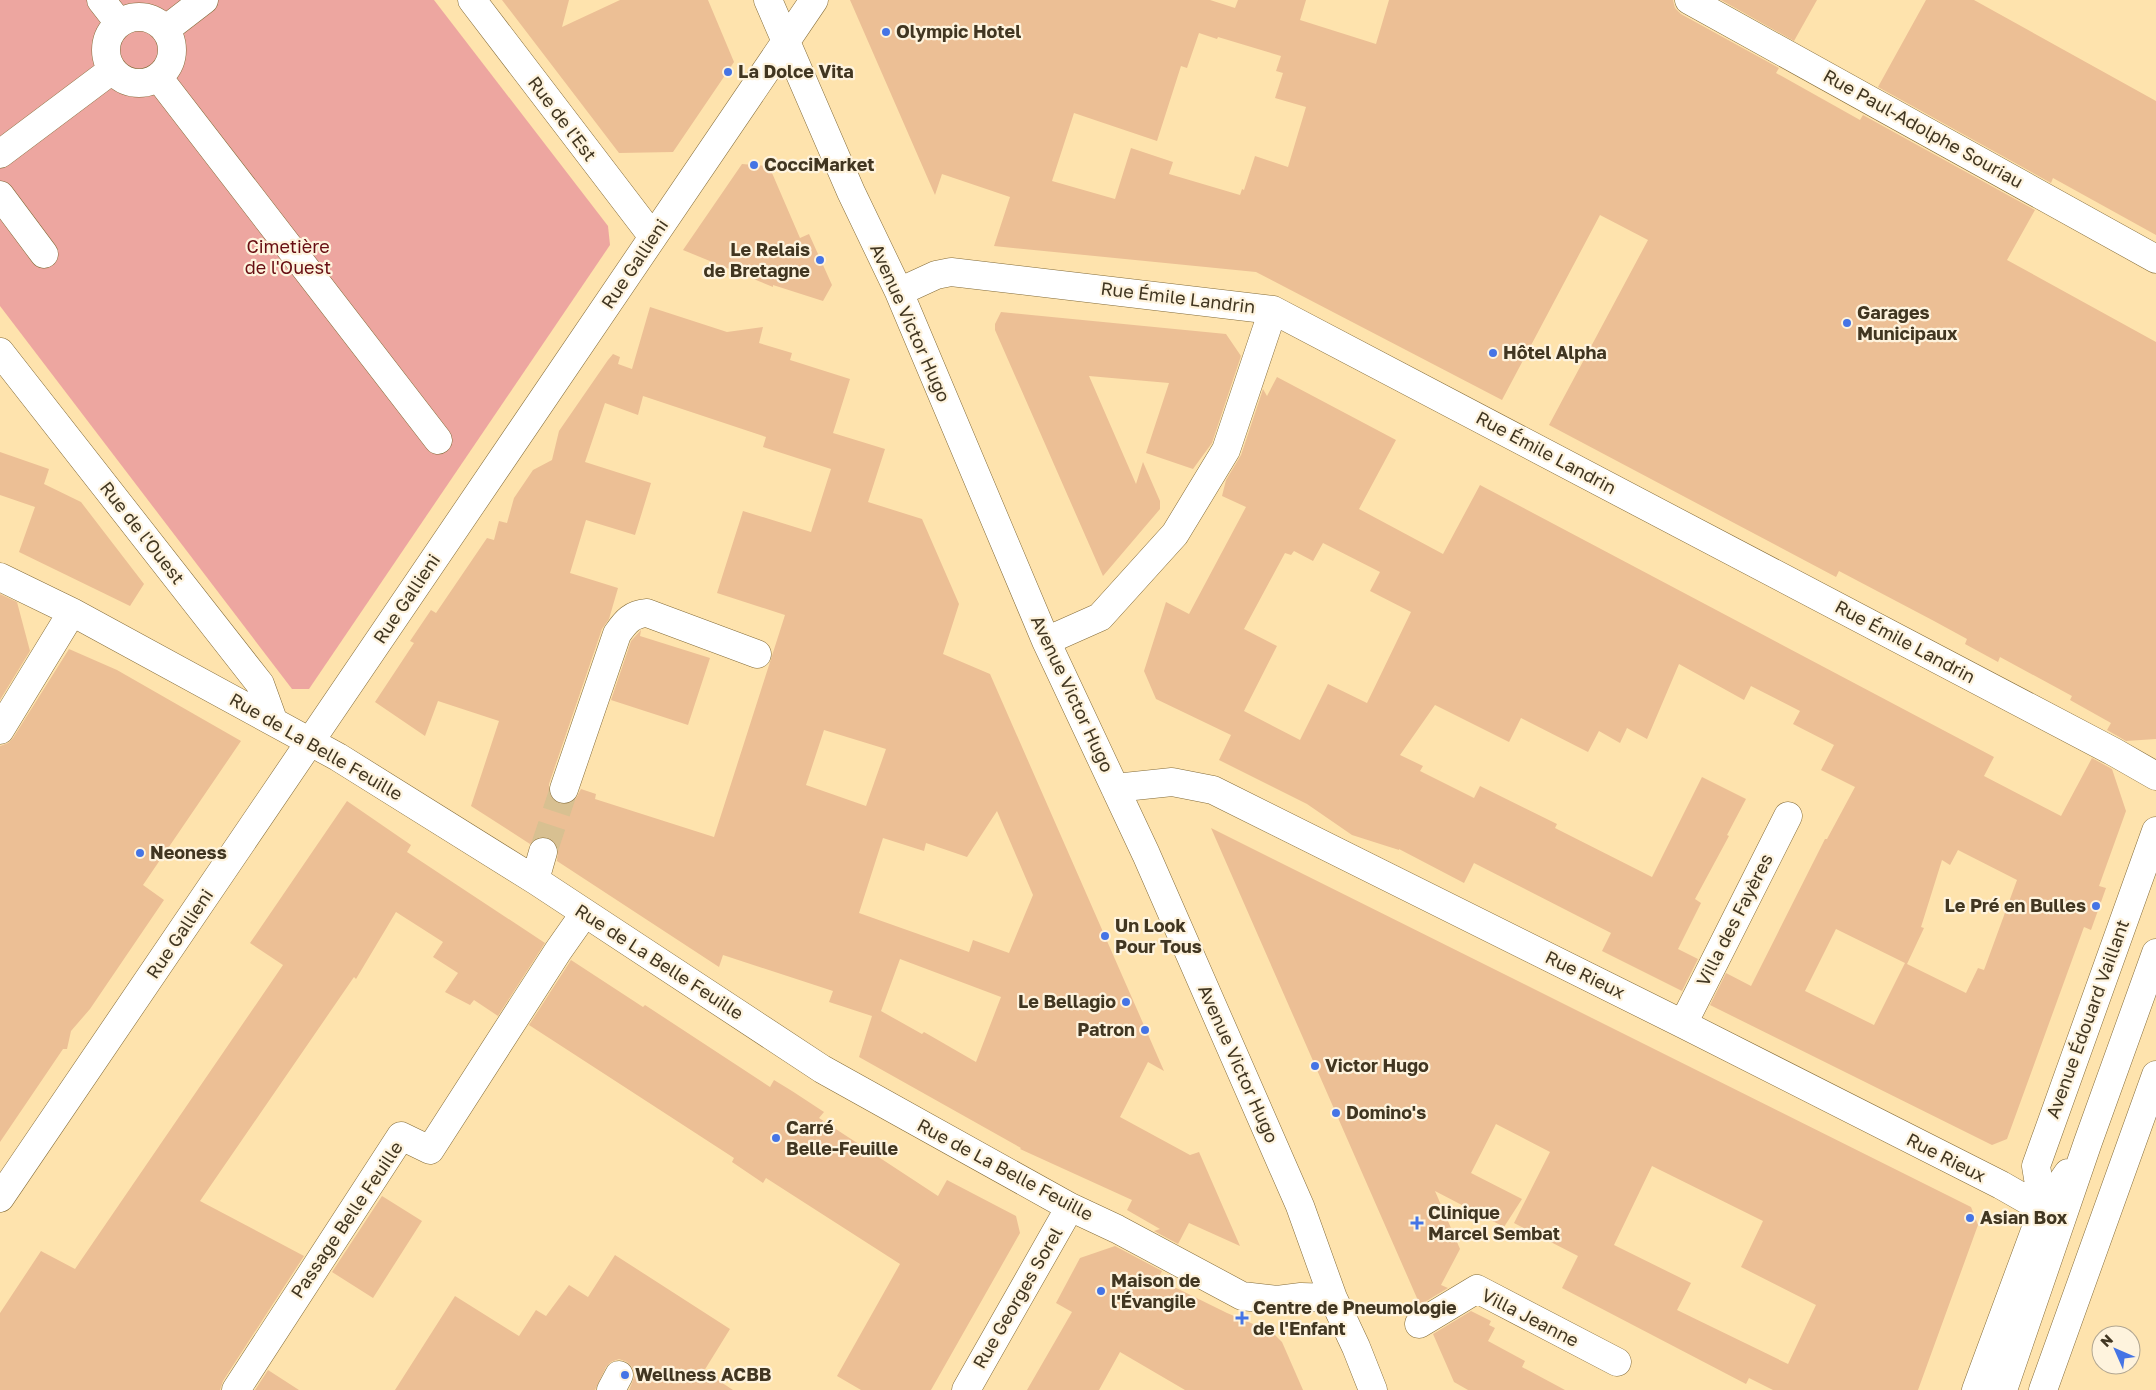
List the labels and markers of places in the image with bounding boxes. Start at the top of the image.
place label: Olympic Hotel [896,20,1021,42]
marker: Olympic Hotel [880,26,892,38]
place label: La Dolce Vita [738,60,854,82]
marker: La Dolce Vita [722,66,734,78]
place label: CocciMarket [764,153,875,175]
marker: CocciMarket [748,159,760,171]
place label: Le Relais de Bretagne [704,238,810,281]
marker: Le Relais de Bretagne [814,254,826,266]
place label: Garages Municipaux [1857,301,1958,344]
marker: Garages Municipaux [1841,317,1853,329]
place label: Hôtel Alpha [1503,341,1607,363]
marker: Hôtel Alpha [1487,347,1499,359]
place label: Neoness [150,841,227,863]
marker: Neoness [134,847,146,859]
place label: Le Pré en Bulles [1945,894,2086,916]
marker: Le Pré en Bulles [2090,900,2102,912]
place label: Un Look Pour Tous [1115,914,1202,957]
marker: Un Look Pour Tous [1099,930,1111,942]
place label: Le Bellagio [1018,990,1116,1012]
marker: Le Bellagio [1120,996,1132,1008]
place label: Patron [1077,1018,1135,1040]
marker: Patron [1139,1024,1151,1036]
place label: Victor Hugo [1325,1054,1429,1076]
marker: Victor Hugo [1309,1060,1321,1072]
place label: Domino's [1346,1101,1426,1123]
marker: Domino's [1330,1107,1342,1119]
place label: Carré Belle-Feuille [786,1116,899,1159]
marker: Carré Belle-Feuille [770,1132,782,1144]
place label: Clinique Marcel Sembat [1428,1201,1560,1244]
place label: Asian Box [1980,1206,2068,1228]
marker: Asian Box [1964,1212,1976,1224]
marker: Clinique Marcel Sembat [1410,1216,1424,1230]
place label: Maison de l'Évangile [1111,1269,1201,1312]
marker: Maison de l'Évangile [1095,1285,1107,1297]
place label: Centre de Pneumologie de l'Enfant [1253,1296,1457,1339]
marker: Centre de Pneumologie de l'Enfant [1235,1311,1249,1325]
place label: Wellness ACBB [635,1363,772,1385]
marker: Wellness ACBB [619,1369,631,1381]

